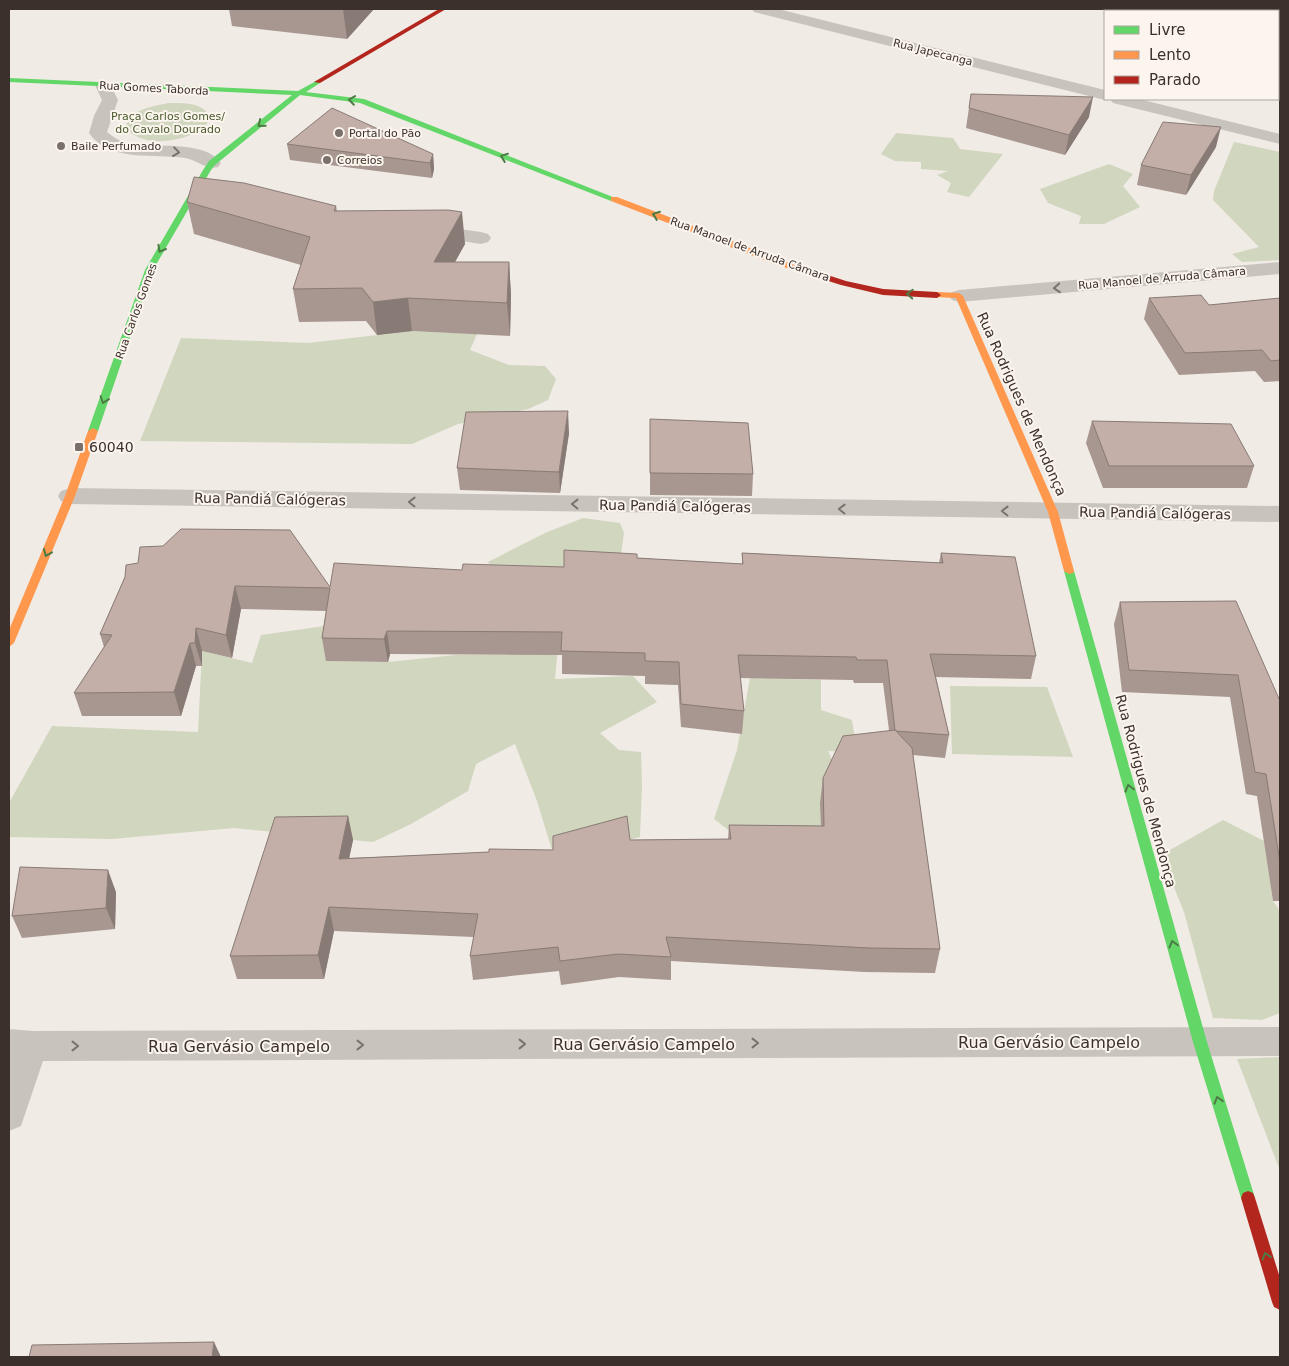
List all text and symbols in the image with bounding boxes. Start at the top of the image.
legend [1104,10,1279,100]
text: Livre [1149,21,1185,39]
street label: Rua Japecanga [892,36,974,69]
text: Lento [1149,46,1191,64]
text: Parado [1149,71,1201,89]
street label: Rua Gomes Taborda [99,79,209,98]
one-way arrow [348,95,356,106]
park label: Praça Carlos Gomes/ do Cavalo Dourado [111,110,225,136]
one-way arrow [258,118,267,126]
marker: Portal do Pão [333,127,345,139]
place label: Portal do Pão [349,127,421,140]
marker: Baile Perfumado [55,140,67,152]
place label: Baile Perfumado [71,140,161,153]
one-way arrow [172,146,180,157]
one-way arrow [500,152,509,163]
marker: Correios [321,154,333,166]
place label: Correios [337,154,383,167]
one-way arrow [652,211,661,221]
street label: Rua Manoel de Arruda Câmara [668,215,831,284]
one-way arrow [158,244,168,253]
street label: Rua Carlos Gomes [113,261,160,361]
street label: Rua Manoel de Arruda Câmara [1078,265,1247,292]
one-way arrow [1053,282,1061,293]
one-way arrow [906,288,914,299]
street label: Rua Rodrigues de Mendonça [974,310,1070,498]
one-way arrow [100,396,110,404]
place label: 60040 [89,439,134,455]
marker: 60040 [73,441,85,453]
street label: Rua Pandiá Calógeras [194,490,346,508]
one-way arrow [408,496,416,507]
street label: Rua Pandiá Calógeras [599,497,751,515]
one-way arrow [570,499,578,509]
one-way arrow [838,504,846,514]
street label: Rua Pandiá Calógeras [1079,504,1231,522]
one-way arrow [1000,506,1008,516]
one-way arrow [43,548,53,557]
street label: Rua Rodrigues de Mendonça [1112,693,1180,889]
one-way arrow [1125,784,1135,792]
one-way arrow [1168,941,1178,949]
street label: Rua Gervásio Campelo [958,1033,1140,1052]
street label: Rua Gervásio Campelo [553,1035,735,1054]
street label: Rua Gervásio Campelo [148,1037,330,1056]
one-way arrow [752,1038,759,1048]
one-way arrow [519,1039,527,1049]
one-way arrow [356,1040,364,1050]
one-way arrow [72,1041,79,1051]
one-way arrow [1213,1097,1223,1105]
one-way arrow [1261,1252,1271,1260]

